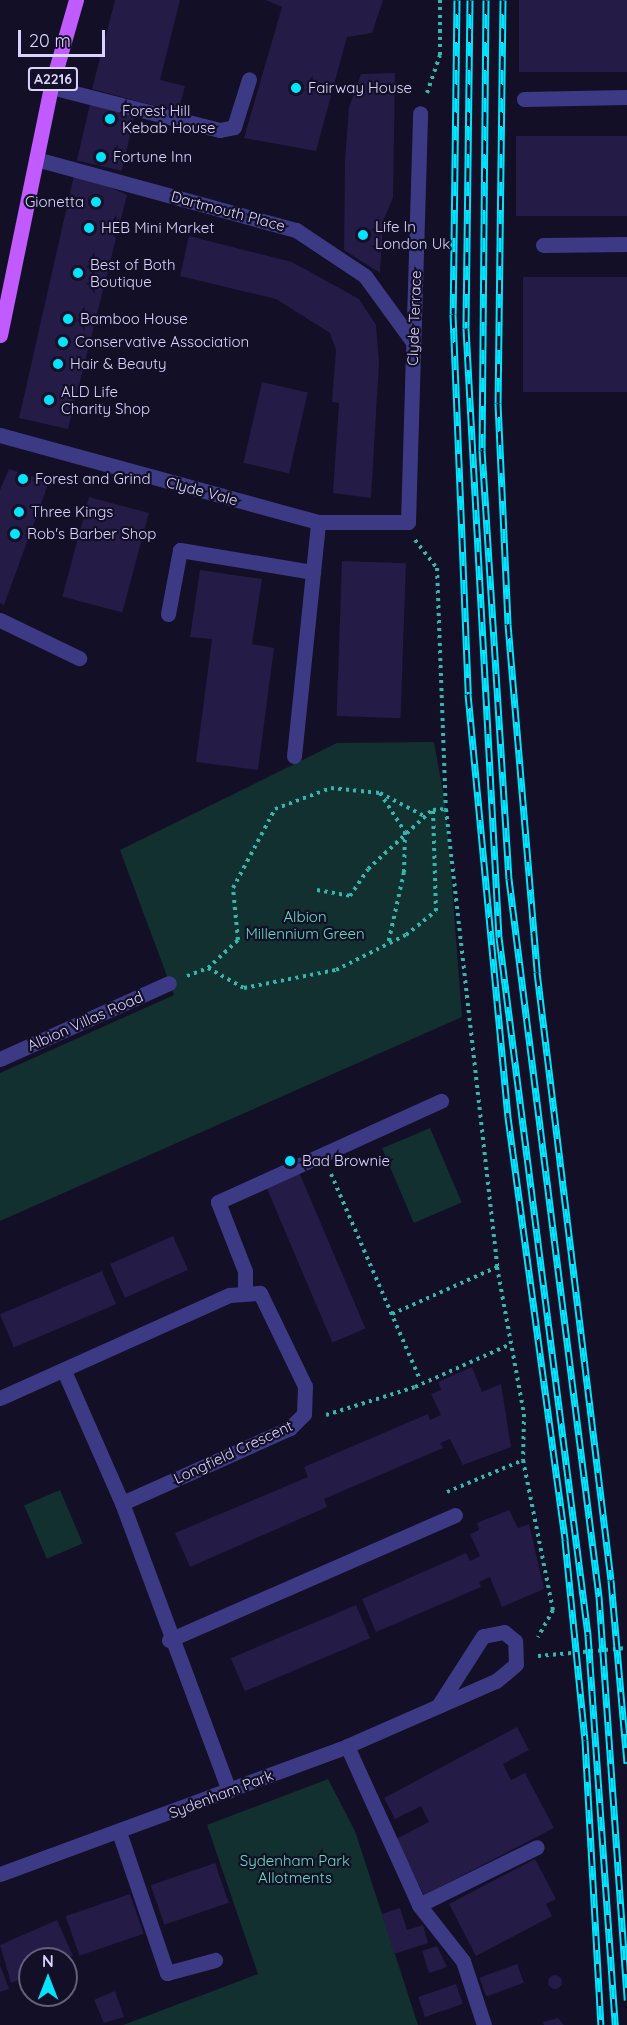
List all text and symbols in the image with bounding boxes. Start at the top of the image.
scale bar [21,18,108,56]
text: 20 m [29,29,71,52]
road number: A2216 [28,68,78,90]
place label: Fairway House [308,79,412,97]
marker: Fairway House [289,81,303,95]
place label: Forest Hill Kebab House [122,101,216,136]
marker: Forest Hill Kebab House [103,112,117,126]
place label: Fortune Inn [113,148,192,166]
marker: Fortune Inn [94,150,108,164]
street label: Dartmouth Place [169,187,287,235]
place label: Gionetta [25,193,84,211]
marker: Gionetta [89,195,103,209]
place label: Life In London Uk [375,217,450,252]
place label: HEB Mini Market [101,219,214,237]
marker: HEB Mini Market [82,221,96,235]
marker: Life In London Uk [356,228,370,242]
place label: Best of Both Boutique [90,255,175,290]
marker: Best of Both Boutique [71,266,85,280]
street label: Clyde Terrace [403,270,425,366]
place label: Bamboo House [80,310,188,328]
marker: Bamboo House [61,312,75,326]
place label: Conservative Association [75,333,249,351]
marker: Conservative Association [56,335,70,349]
place label: Hair & Beauty [70,355,167,373]
marker: Hair & Beauty [51,357,65,371]
place label: ALD Life Charity Shop [61,382,150,417]
marker: ALD Life Charity Shop [42,393,56,407]
place label: Forest and Grind [35,470,151,488]
marker: Forest and Grind [16,472,30,486]
street label: Clyde Vale [164,473,240,509]
place label: Three Kings [31,503,113,521]
marker: Three Kings [12,505,26,519]
place label: Rob's Barber Shop [27,525,156,543]
marker: Rob's Barber Shop [8,527,22,541]
park label: Albion Millennium Green [245,907,365,942]
street label: Albion Villas Road [24,987,146,1055]
place label: Bad Brownie [302,1152,390,1170]
marker: Bad Brownie [283,1154,297,1168]
street label: Longfield Crescent [171,1417,295,1487]
street label: Sydenham Park [166,1766,276,1822]
park label: Sydenham Park Allotments [240,1851,350,1886]
north arrow [18,1947,78,2007]
text: N [42,1951,54,1971]

